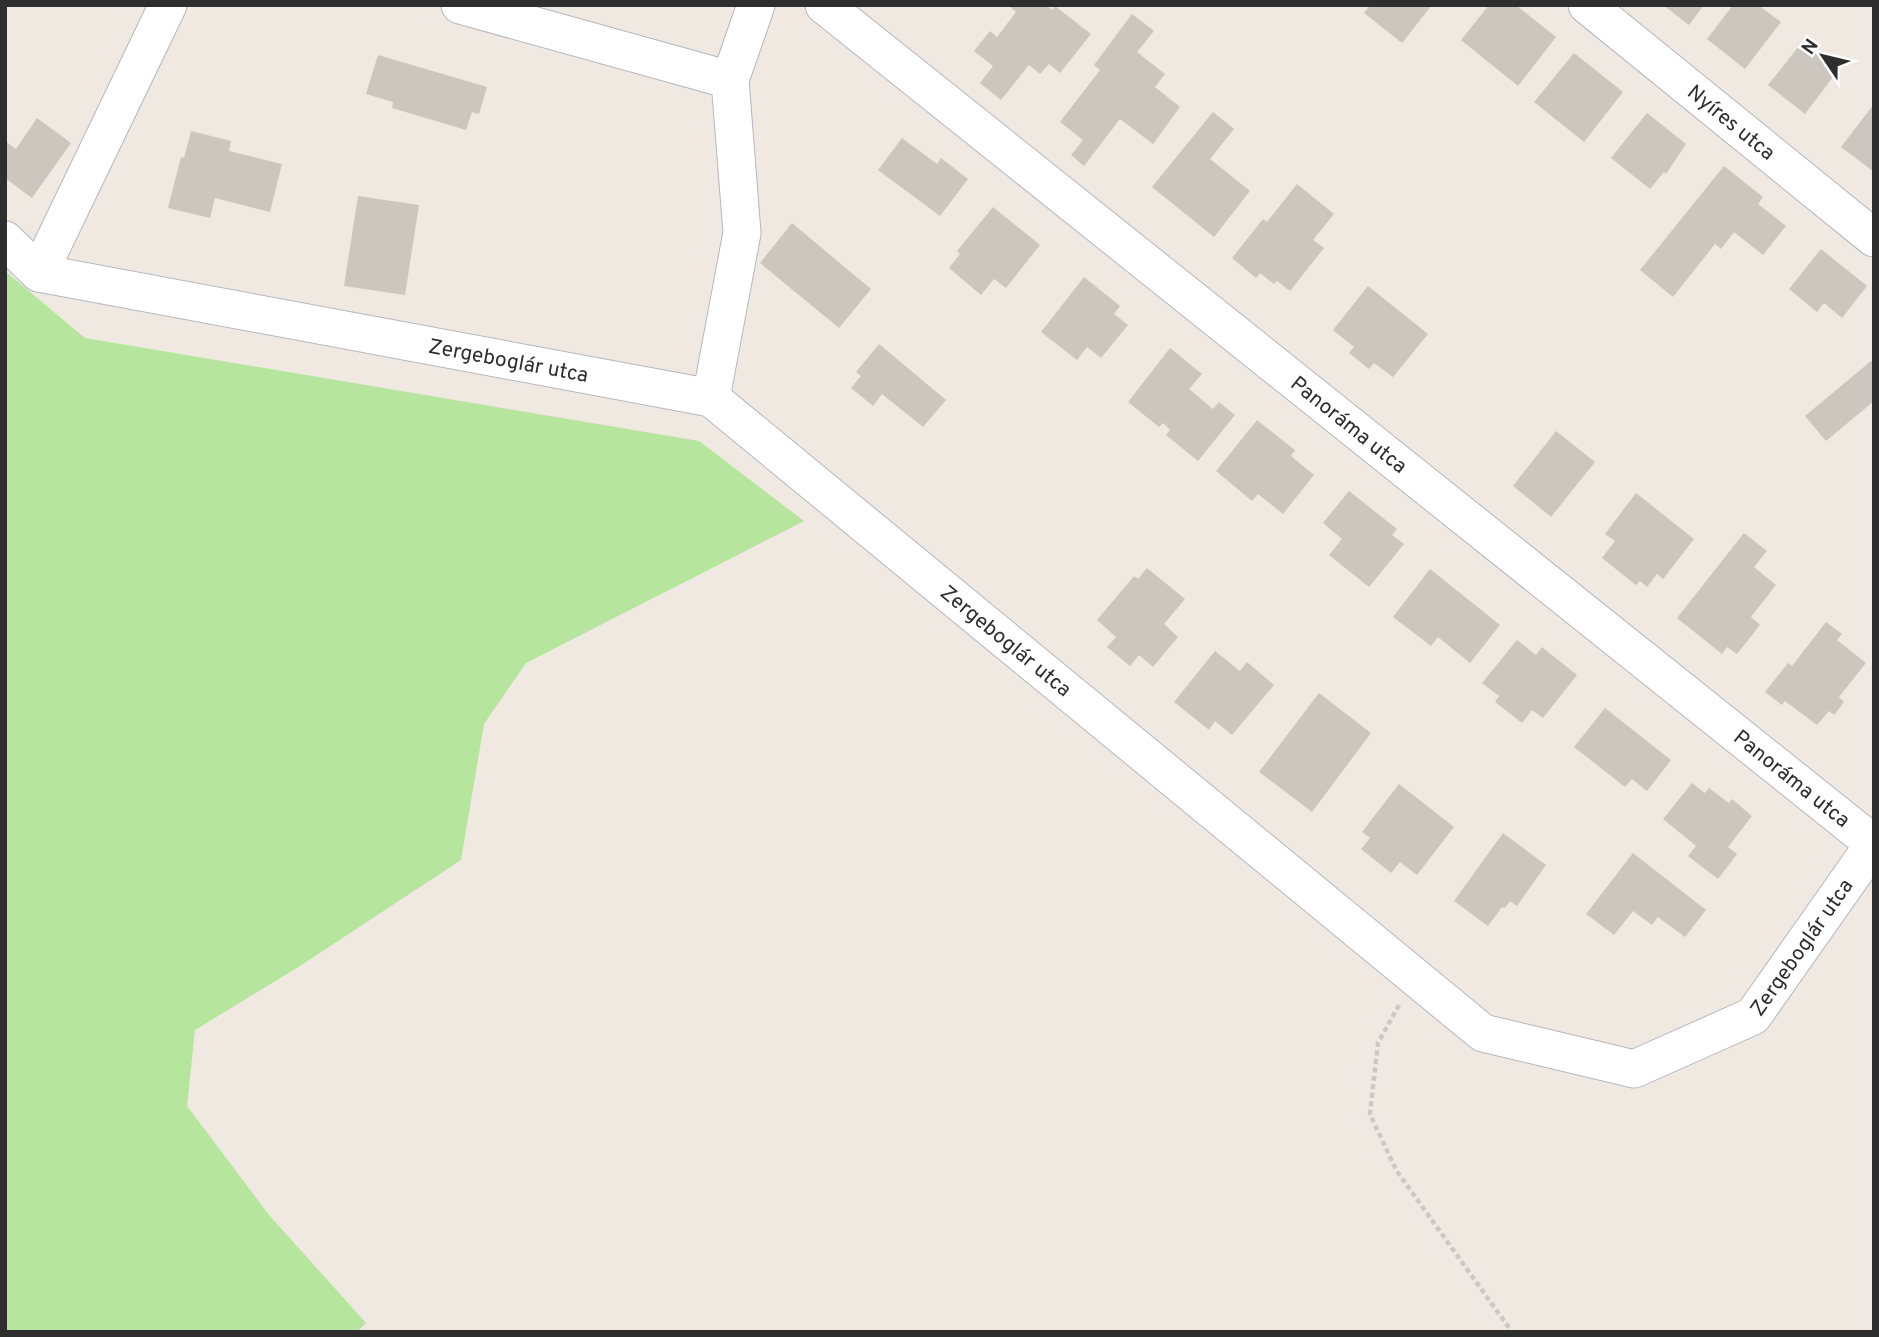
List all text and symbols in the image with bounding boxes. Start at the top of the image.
north arrow [1788,21,1858,91]
text: N [1797,35,1824,60]
street label: Nyíres utca [1681,80,1780,167]
street label: Zergeboglár utca [426,334,590,390]
street label: Panoráma utca [1284,371,1412,481]
street label: Zergeboglár utca [934,580,1076,704]
street label: Panoráma utca [1727,725,1855,834]
street label: Zergeboglár utca [1745,874,1860,1022]

